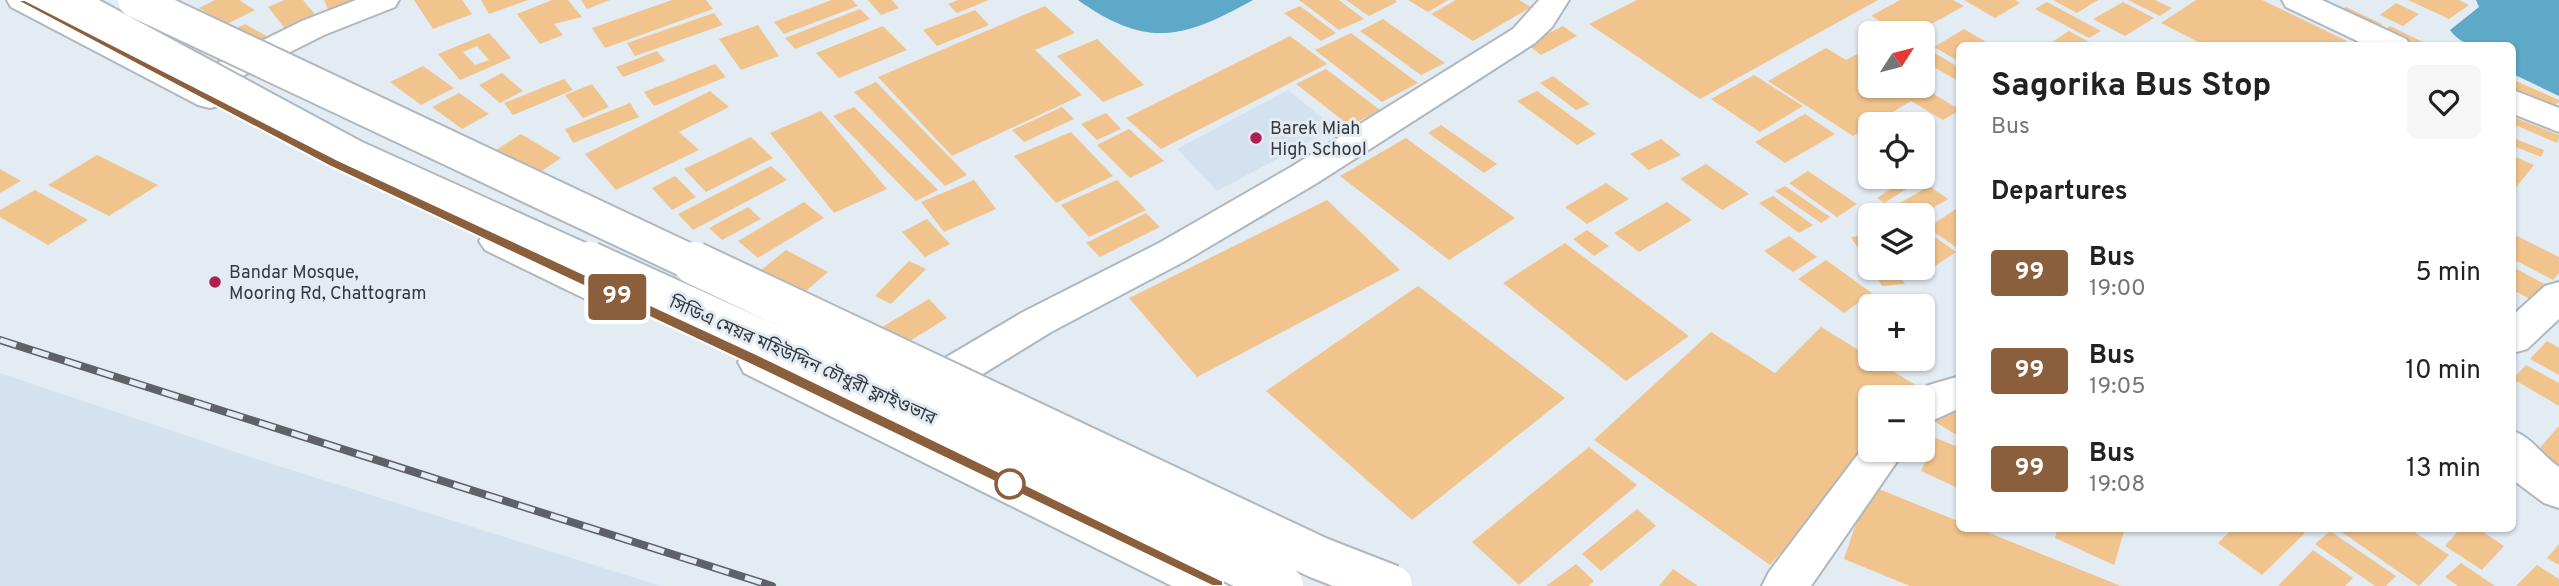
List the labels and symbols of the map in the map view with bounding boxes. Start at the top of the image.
north arrow [1858,21,1936,98]
place label: Barek Miah High School [1270,118,1367,162]
marker: Barek Miah High School [1248,130,1264,146]
place label: Bandar Mosque, Mooring Rd, Chattogram [229,262,426,306]
marker: Bandar Mosque, Mooring Rd, Chattogram [207,274,223,290]
line badge: 99 [586,274,648,320]
street label: সিডিএ মেয়র মহিউদ্দিন চৌধুরী ফ্লাইওভার [664,292,940,431]
unlabelled marker [995,469,1025,499]

